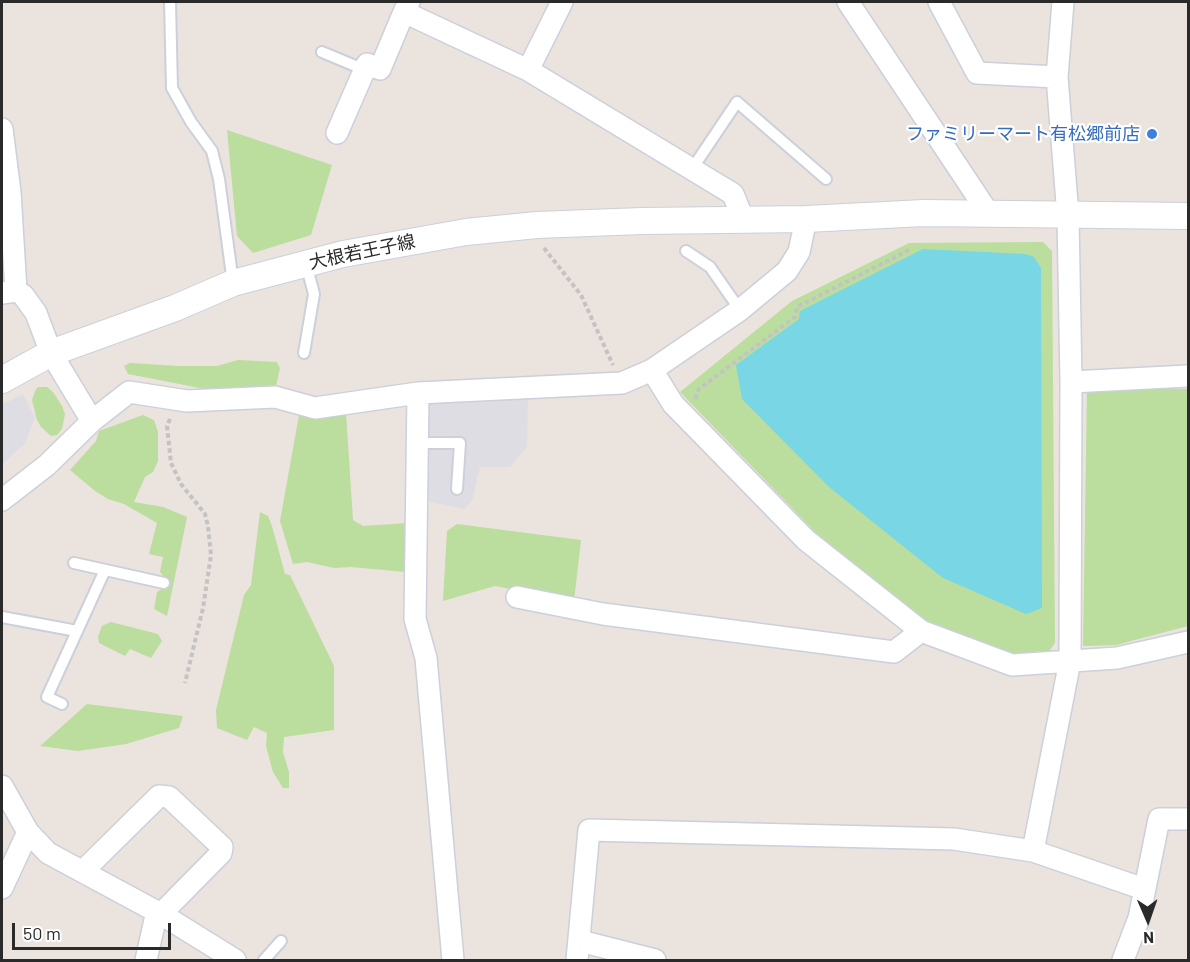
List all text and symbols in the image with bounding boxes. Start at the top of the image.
place label: ファミリーマート有松郷前店 [906,123,1140,145]
marker: ファミリーマート有松郷前店 [1145,127,1159,141]
street label: 大根若王子線 [307,230,417,274]
north arrow [1118,890,1178,950]
scale bar [15,911,174,949]
text: 50 m [23,922,61,944]
text: N [1143,929,1154,948]

